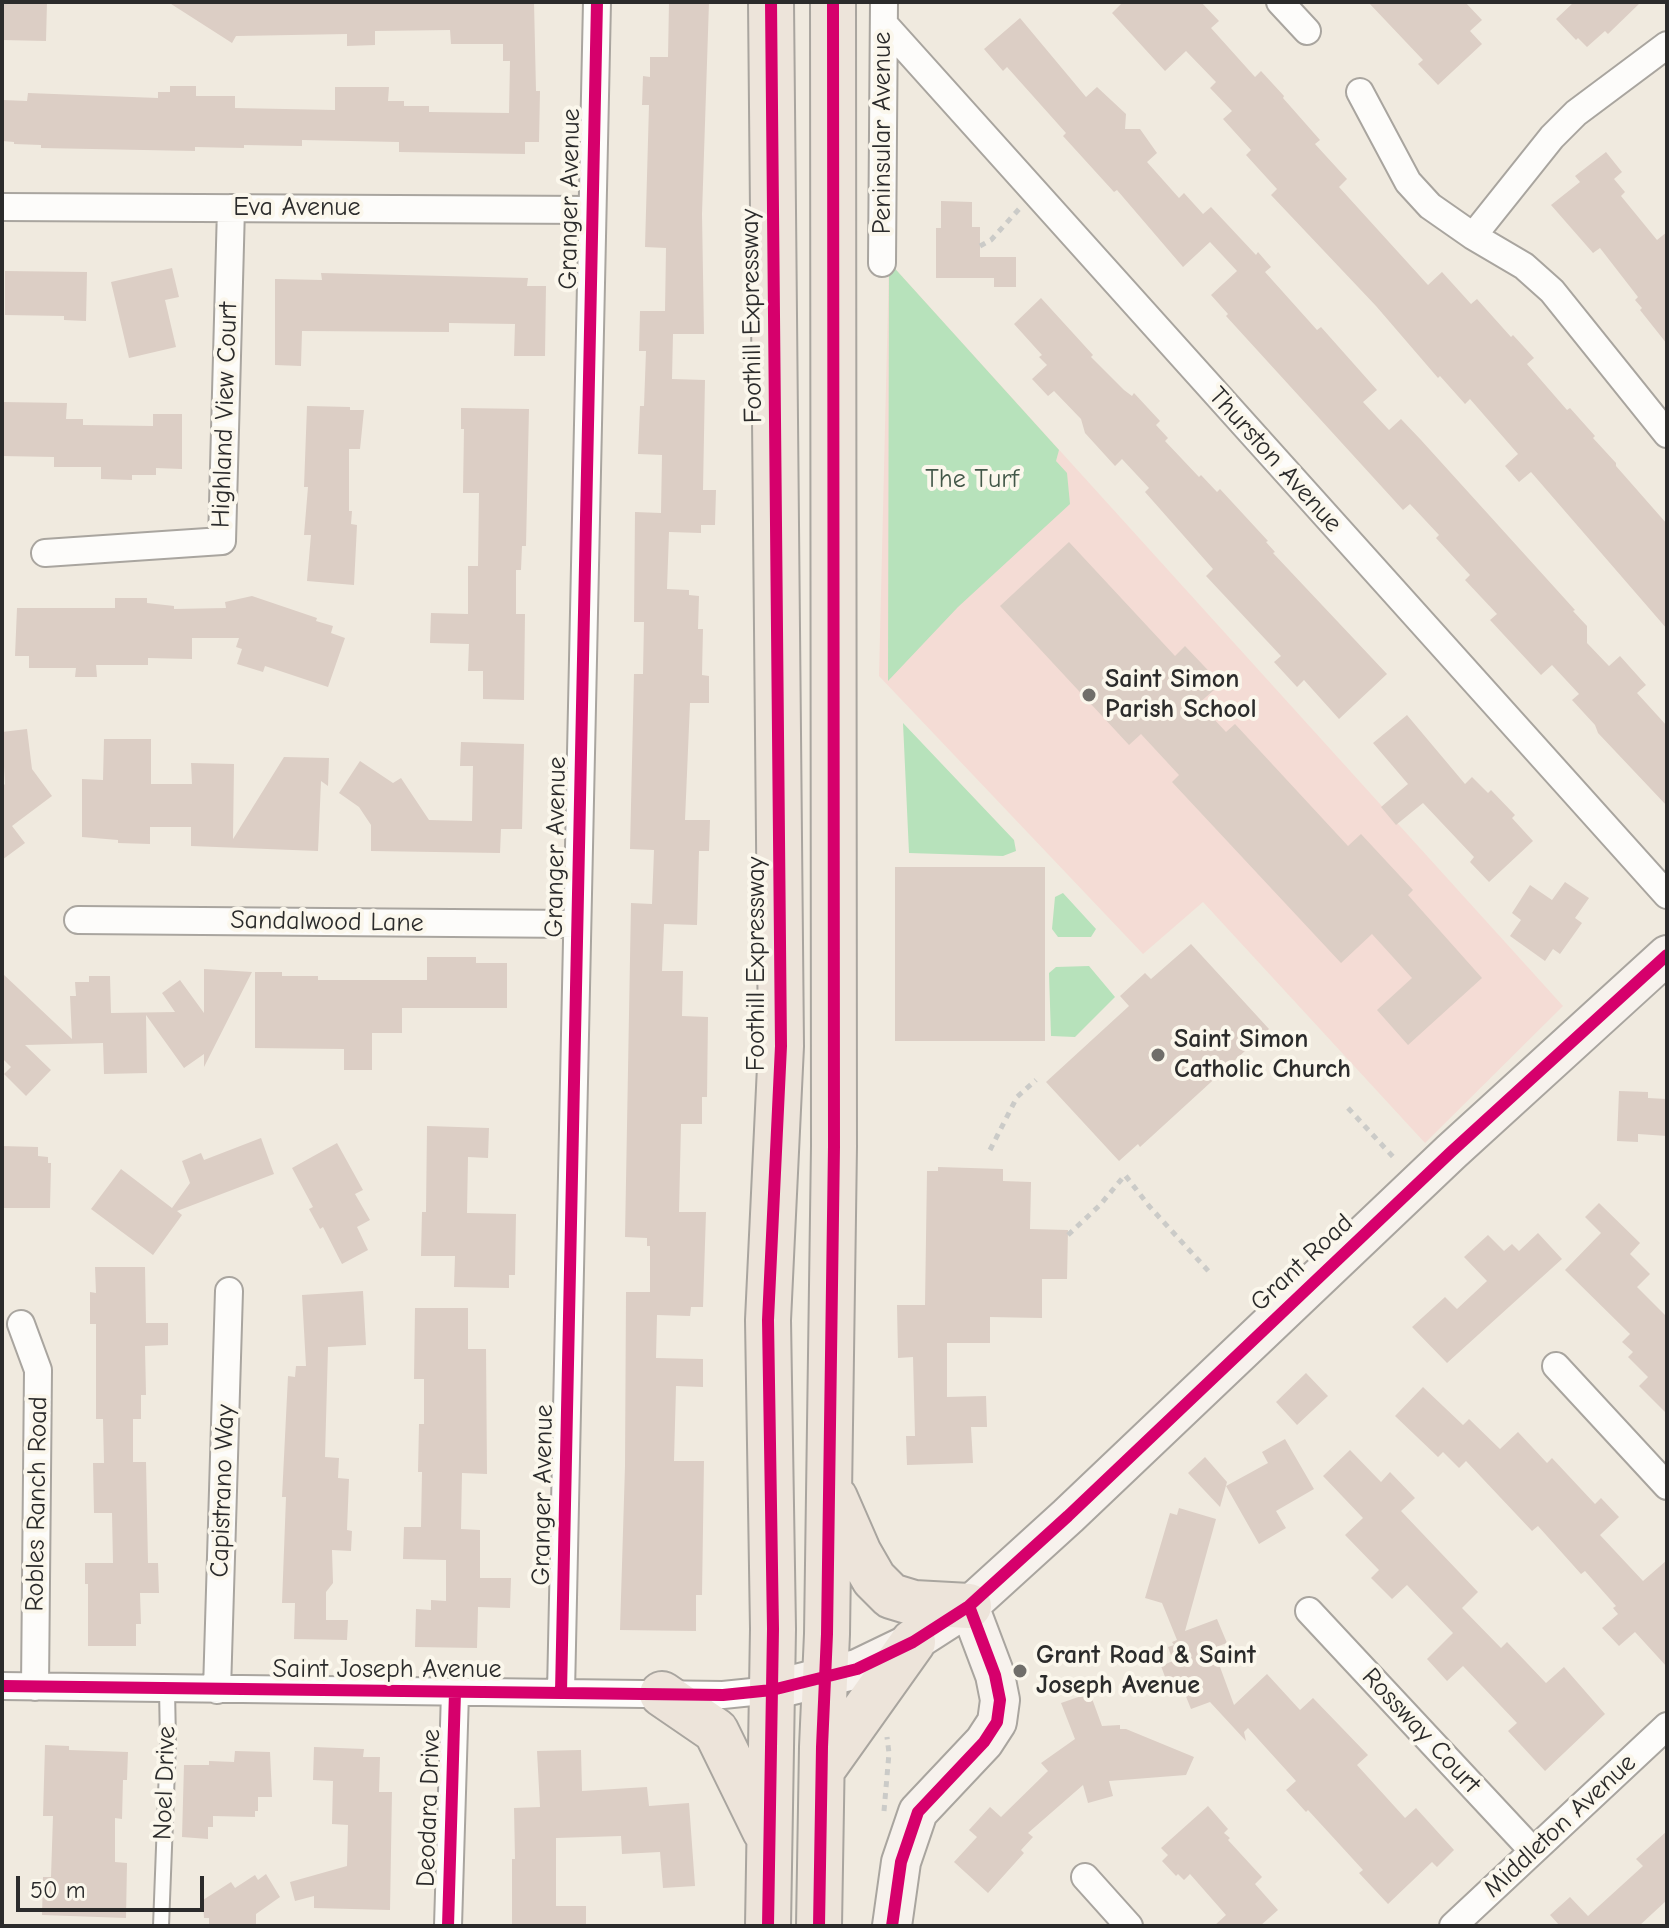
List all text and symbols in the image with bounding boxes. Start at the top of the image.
street label: Peninsular Avenue [867,32,899,234]
street label: Granger Avenue [553,108,587,290]
street label: Eva Avenue [233,192,361,224]
street label: Foothill Expressway [735,208,769,424]
street label: Highland View Court [205,301,245,529]
street label: Thurston Avenue [1202,381,1348,539]
park label: The Turf [925,464,1019,496]
place label: Saint Simon Parish School [1105,664,1257,726]
marker: Saint Simon Parish School [1080,686,1098,704]
street label: Granger Avenue [539,756,573,938]
street label: Foothill Expressway [741,857,773,1071]
street label: Sandalwood Lane [230,905,424,939]
place label: Saint Simon Catholic Church [1174,1024,1351,1086]
marker: Saint Simon Catholic Church [1149,1046,1167,1064]
street label: Grant Road [1244,1208,1360,1318]
street label: Robles Ranch Road [20,1396,54,1612]
street label: Capistrano Way [204,1404,242,1578]
street label: Granger Avenue [526,1404,560,1586]
place label: Grant Road & Saint Joseph Avenue [1036,1640,1256,1702]
street label: Saint Joseph Avenue [273,1654,501,1686]
marker: Grant Road & Saint Joseph Avenue [1011,1662,1029,1680]
street label: Rossway Court [1355,1662,1487,1800]
street label: Noel Drive [147,1725,183,1841]
street label: Deodara Drive [411,1728,447,1888]
street label: Middleton Avenue [1477,1748,1643,1904]
scale bar [20,1860,208,1910]
text: 50 m [30,1876,86,1904]

